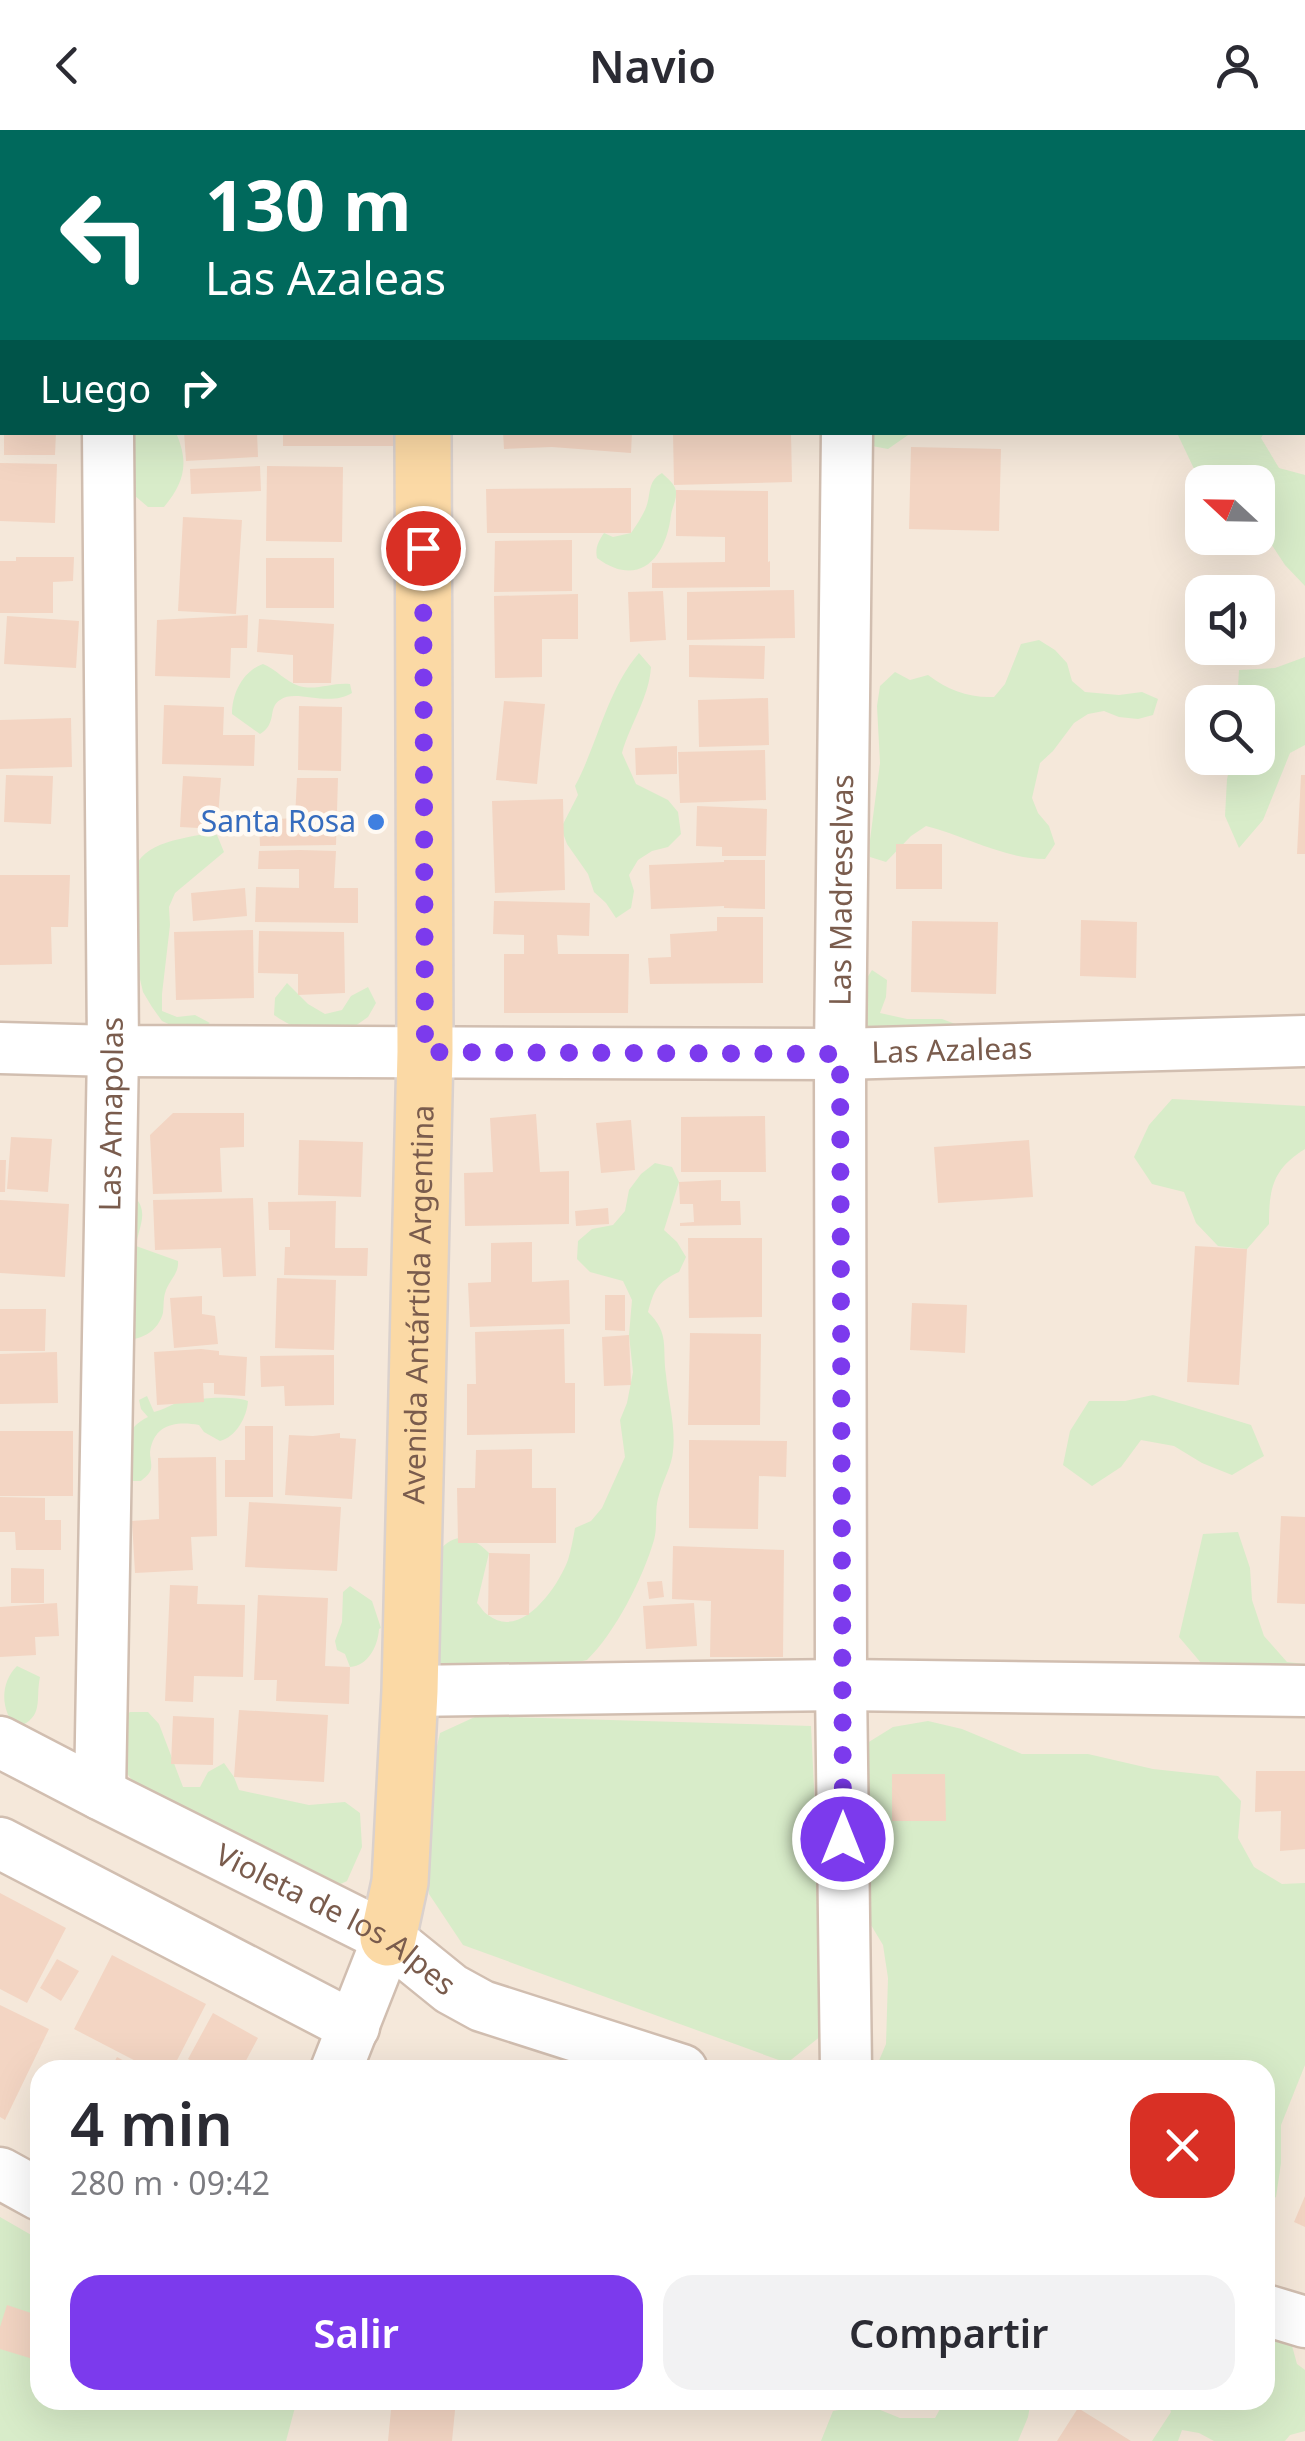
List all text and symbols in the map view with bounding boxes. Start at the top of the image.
text: Navio [589,35,716,96]
icon: back [40,38,95,93]
icon: person [1210,38,1265,93]
text: 130 m [205,156,412,252]
icon: left [40,170,170,300]
text: Las Azaleas [205,247,446,308]
icon: right [171,360,226,415]
text: Luego [40,362,151,414]
north arrow [1185,465,1275,555]
map controls [1185,465,1275,775]
pin [381,506,466,591]
icon: arrive [396,521,451,576]
button: sound [1185,575,1275,665]
button: search [1185,685,1275,775]
street label: Las Madreselvas [819,774,862,1006]
place label: Santa Rosa [201,800,356,841]
marker: Santa Rosa [365,811,387,833]
street label: Las Amapolas [88,1017,132,1212]
street label: Las Azaleas [871,1027,1033,1072]
street label: Avenida Antártida Argentina [392,1104,443,1505]
position arrow [791,1787,895,1891]
street label: Violeta de los Alpes [209,1833,465,2004]
text: 4 min [70,2082,233,2164]
button: close [1130,2093,1235,2198]
text: 280 m · 09:42 [70,2161,270,2204]
button: Salir [70,2275,643,2390]
button: Compartir [663,2275,1235,2390]

